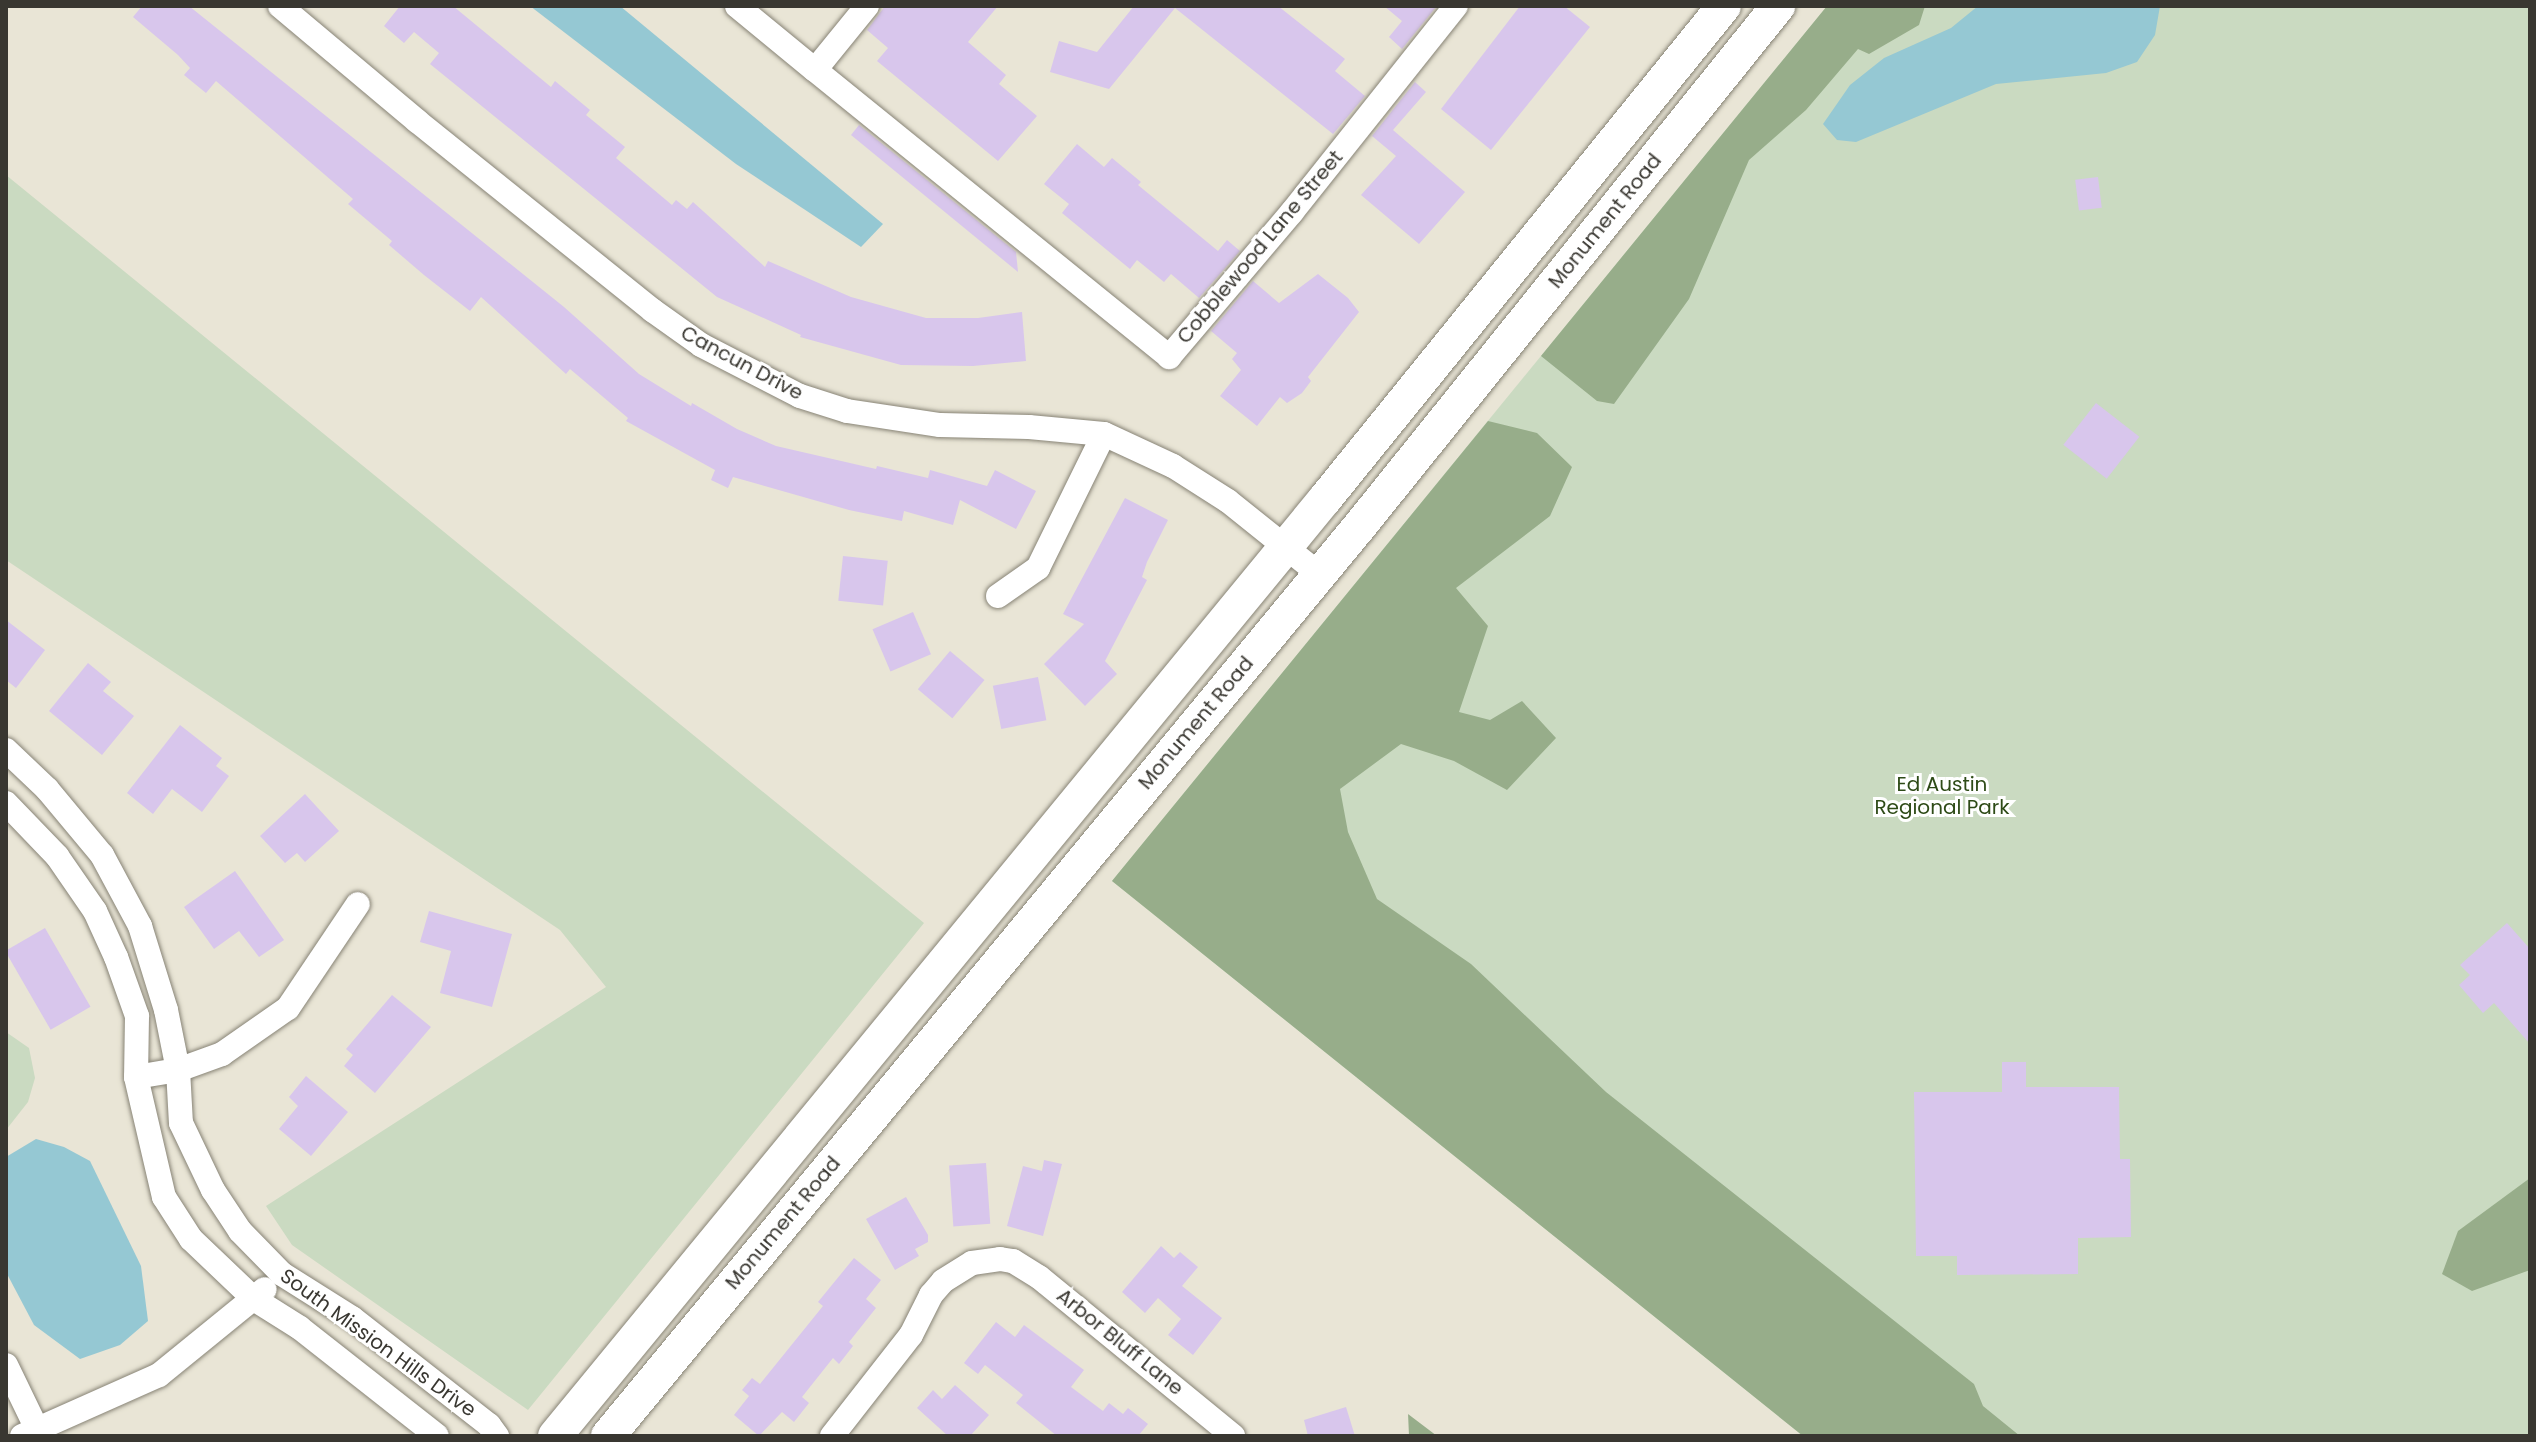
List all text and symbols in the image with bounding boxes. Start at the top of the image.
street label: Cobblewood Lane Street [1172,146,1348,348]
street label: Monument Road [1543,149,1667,293]
street label: Cancun Drive [677,321,807,405]
street label: Monument Road [1133,652,1259,794]
park label: Ed Austin Regional Park [1874,772,2010,819]
street label: Monument Road [720,1152,846,1294]
street label: South Mission Hills Drive [275,1264,481,1422]
street label: Arbor Bluff Lane [1052,1284,1188,1400]

